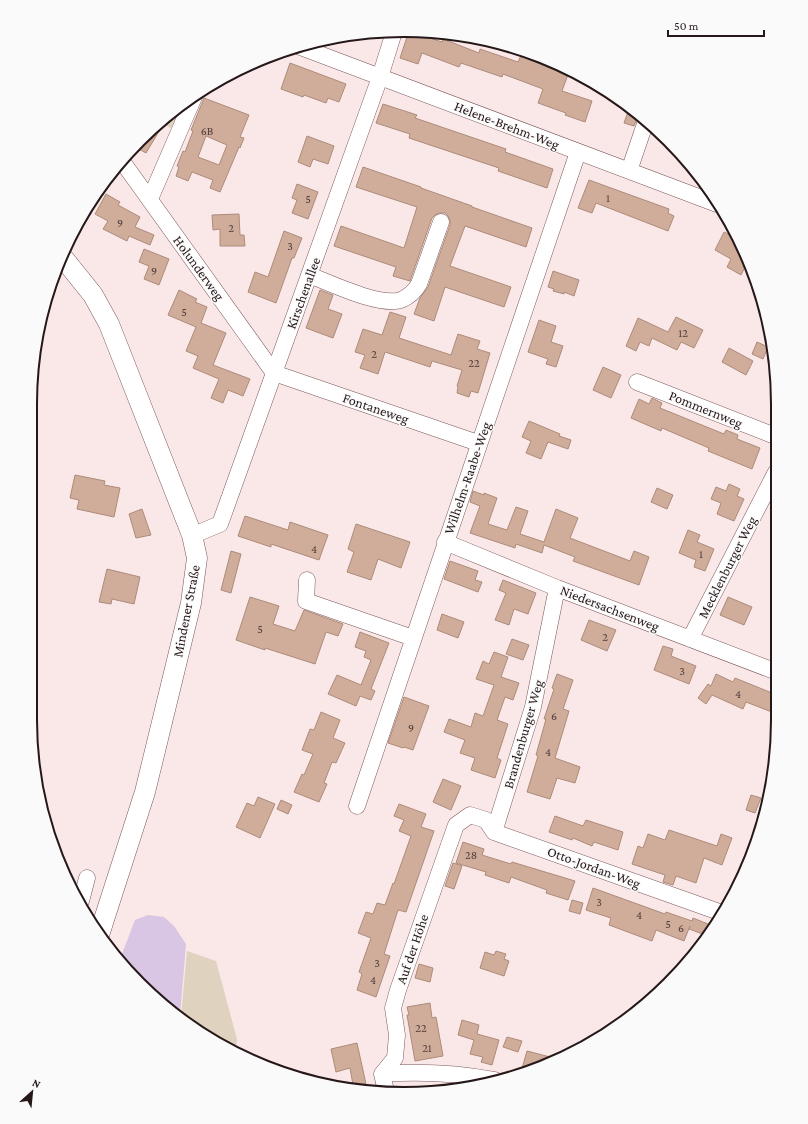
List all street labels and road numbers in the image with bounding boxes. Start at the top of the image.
street label: Helene-Brehm-Weg [452,98,562,153]
street label: Holunderweg [170,232,228,304]
street label: Kirschenallee [283,255,323,331]
street label: Pommernweg [667,387,745,431]
street label: Fontaneweg [341,389,411,427]
street label: Wilhelm-Raabe-Weg [440,419,494,536]
street label: Mecklenburger Weg [694,513,760,621]
street label: Mindener Straße [169,563,203,659]
street label: Niedersachsenweg [558,582,662,634]
street label: Brandenburger Weg [500,678,546,790]
street label: Otto-Jordan-Weg [545,843,643,891]
street label: Auf der Höhe [393,912,431,986]

